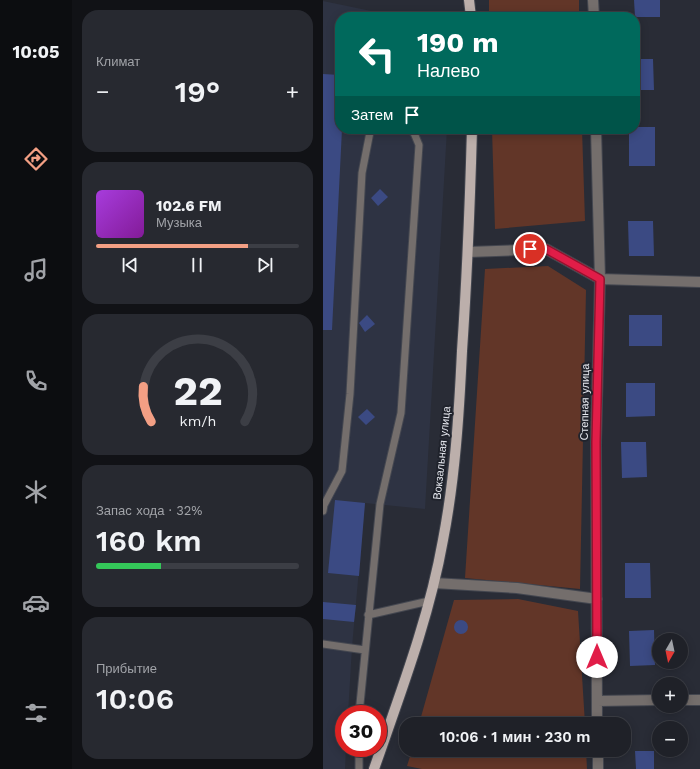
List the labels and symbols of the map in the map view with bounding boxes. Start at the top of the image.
pin [513,232,547,266]
street label: Степная улица [578,362,592,441]
street label: Вокзальная улица [431,405,453,500]
north arrow [652,633,688,669]
position arrow [576,636,618,678]
speed limit sign: 30 [335,705,387,757]

